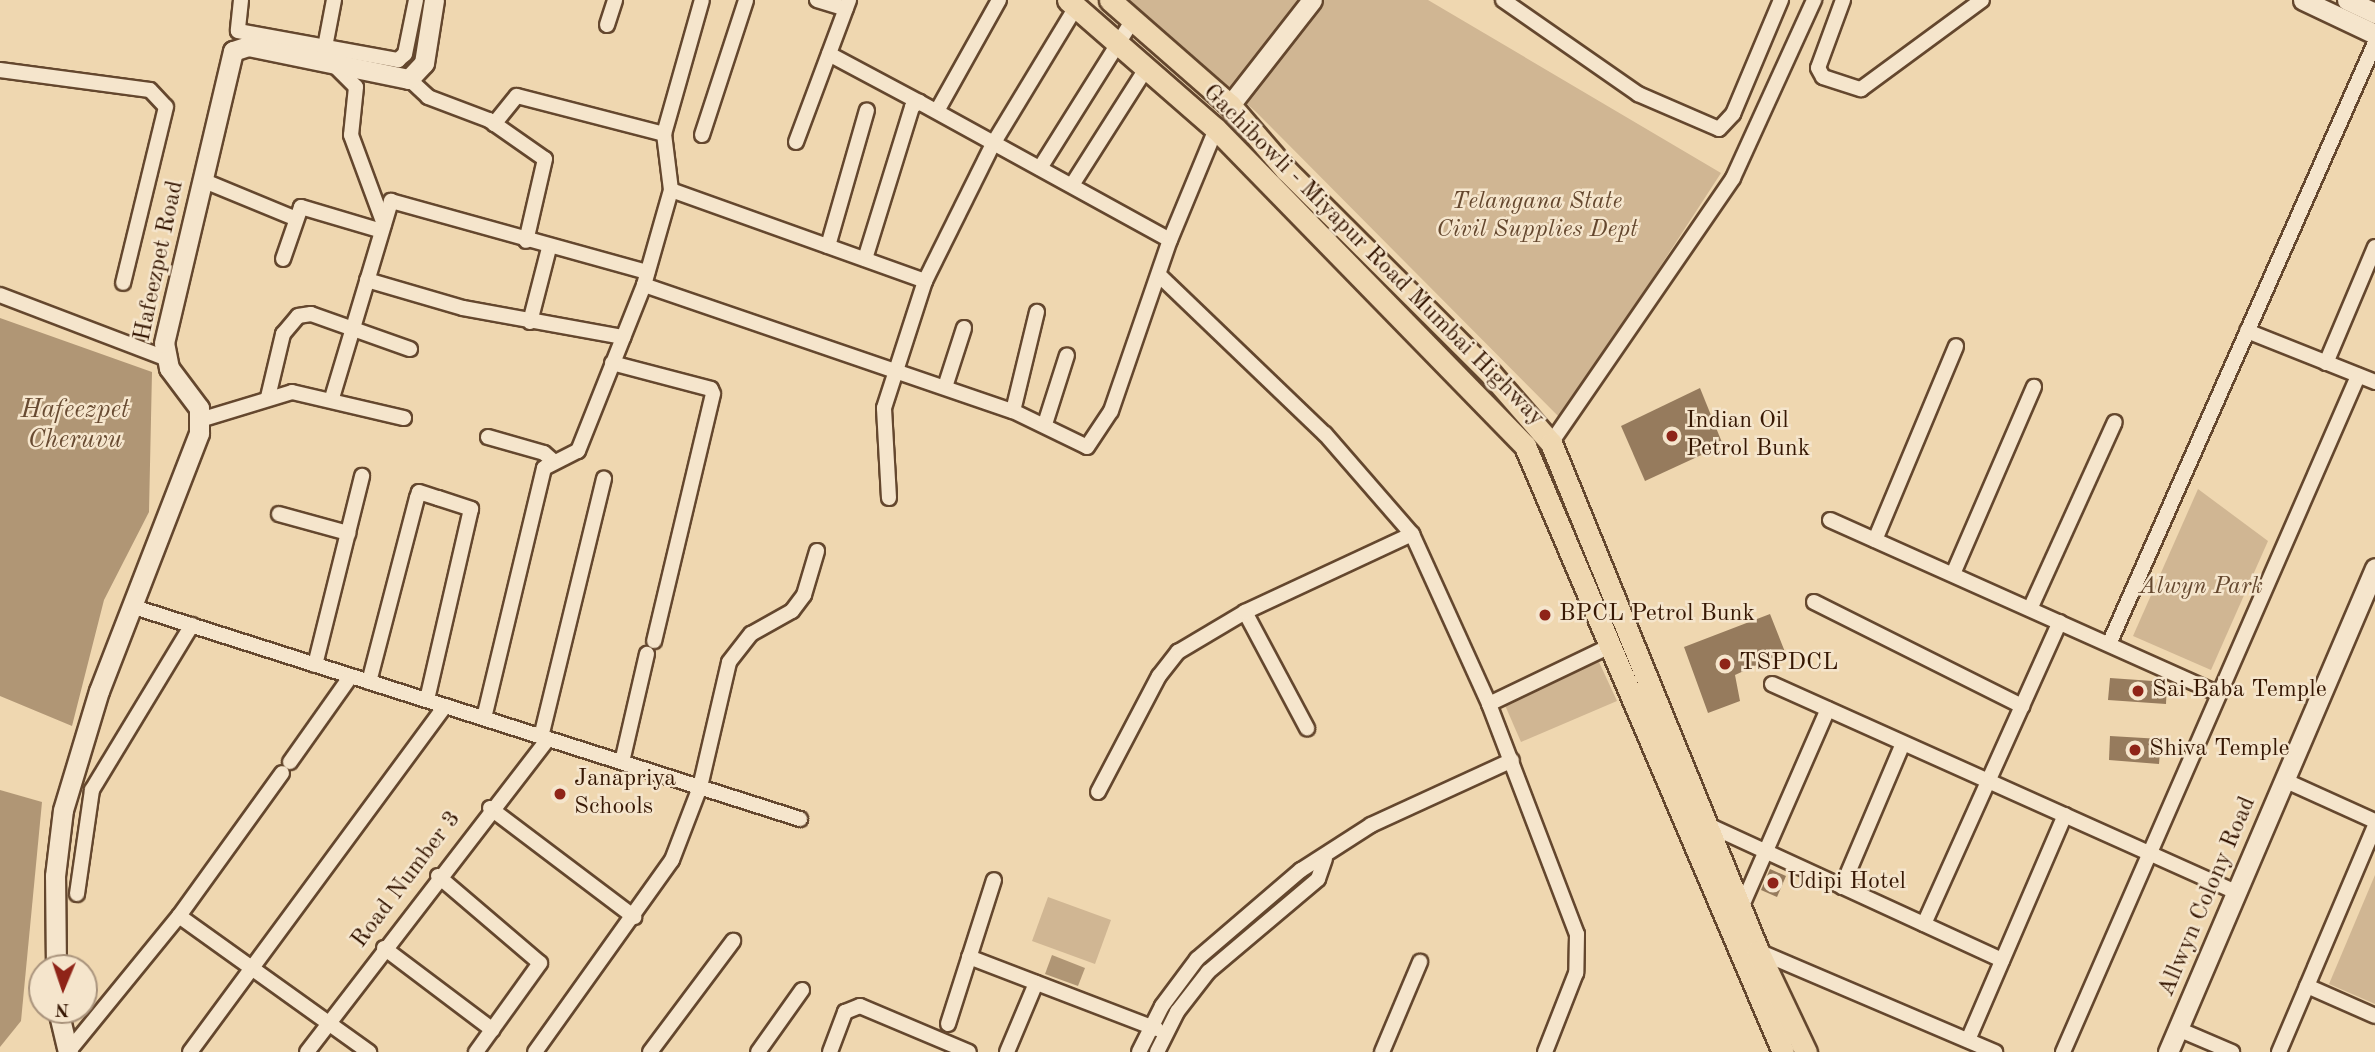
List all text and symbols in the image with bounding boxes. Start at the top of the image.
street label: Gachibowli - Miyapur Road Mumbai Highway [1196,79,1550,433]
street label: Hafeezpet Road [129,178,191,344]
park label: Telangana State Civil Supplies Dept [1436,189,1638,245]
water label: Hafeezpet Cheruvu [21,395,129,457]
place label: Indian Oil Petrol Bunk [1686,408,1810,464]
marker: Indian Oil Petrol Bunk [1664,428,1680,444]
park label: Alwyn Park [2139,574,2263,602]
place label: BPCL Petrol Bunk [1559,601,1755,629]
marker: BPCL Petrol Bunk [1537,607,1553,623]
place label: TSPDCL [1739,650,1838,678]
marker: TSPDCL [1717,656,1733,672]
place label: Sai Baba Temple [2152,677,2327,705]
marker: Sai Baba Temple [2130,683,2146,699]
place label: Shiva Temple [2149,736,2289,764]
marker: Shiva Temple [2127,742,2143,758]
place label: Janapriya Schools [574,766,676,822]
marker: Janapriya Schools [552,786,568,802]
street label: Allwyn Colony Road [2153,793,2263,1001]
street label: Road Number 3 [346,806,468,954]
place label: Udipi Hotel [1787,869,1906,897]
marker: Udipi Hotel [1765,875,1781,891]
north arrow [28,954,98,1024]
text: N [55,999,70,1018]

